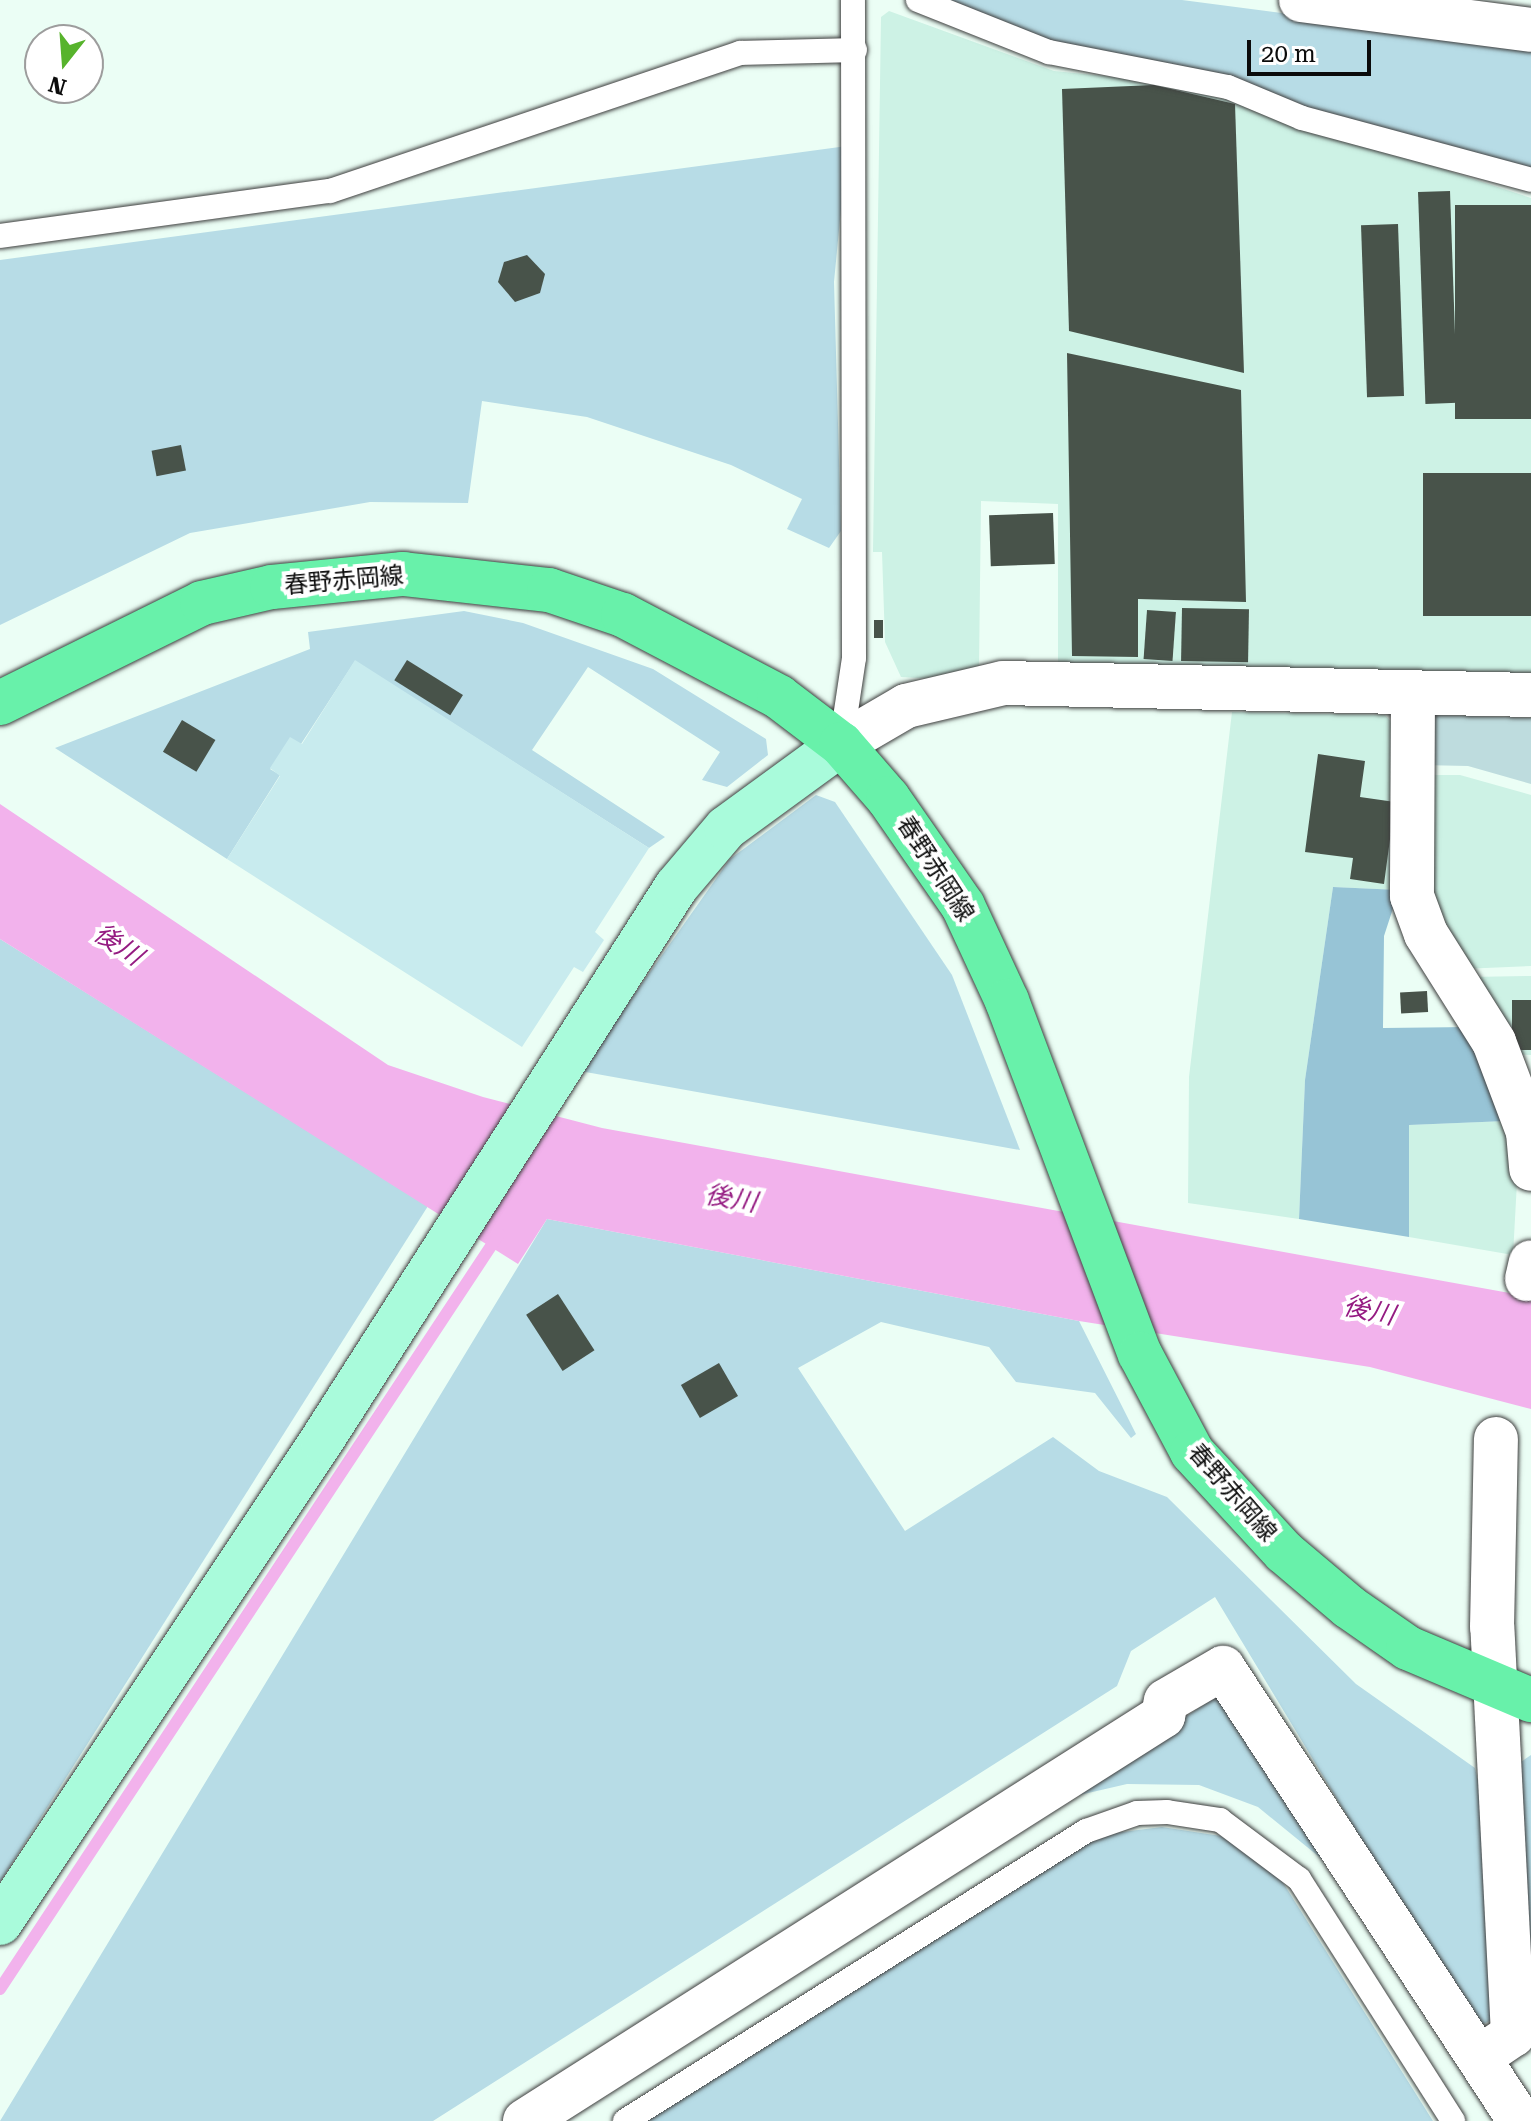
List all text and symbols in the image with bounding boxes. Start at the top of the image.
north arrow [24,24,104,104]
scale bar [1251,24,1375,74]
text: 20 m [1261,40,1316,68]
text: N [46,71,69,100]
street label: 春野赤岡線 [283,561,405,601]
street label: 春野赤岡線 [890,811,980,927]
water label: 後川 [88,918,148,972]
water label: 後川 [703,1179,759,1219]
water label: 後川 [1340,1290,1398,1332]
street label: 春野赤岡線 [1182,1438,1282,1548]

